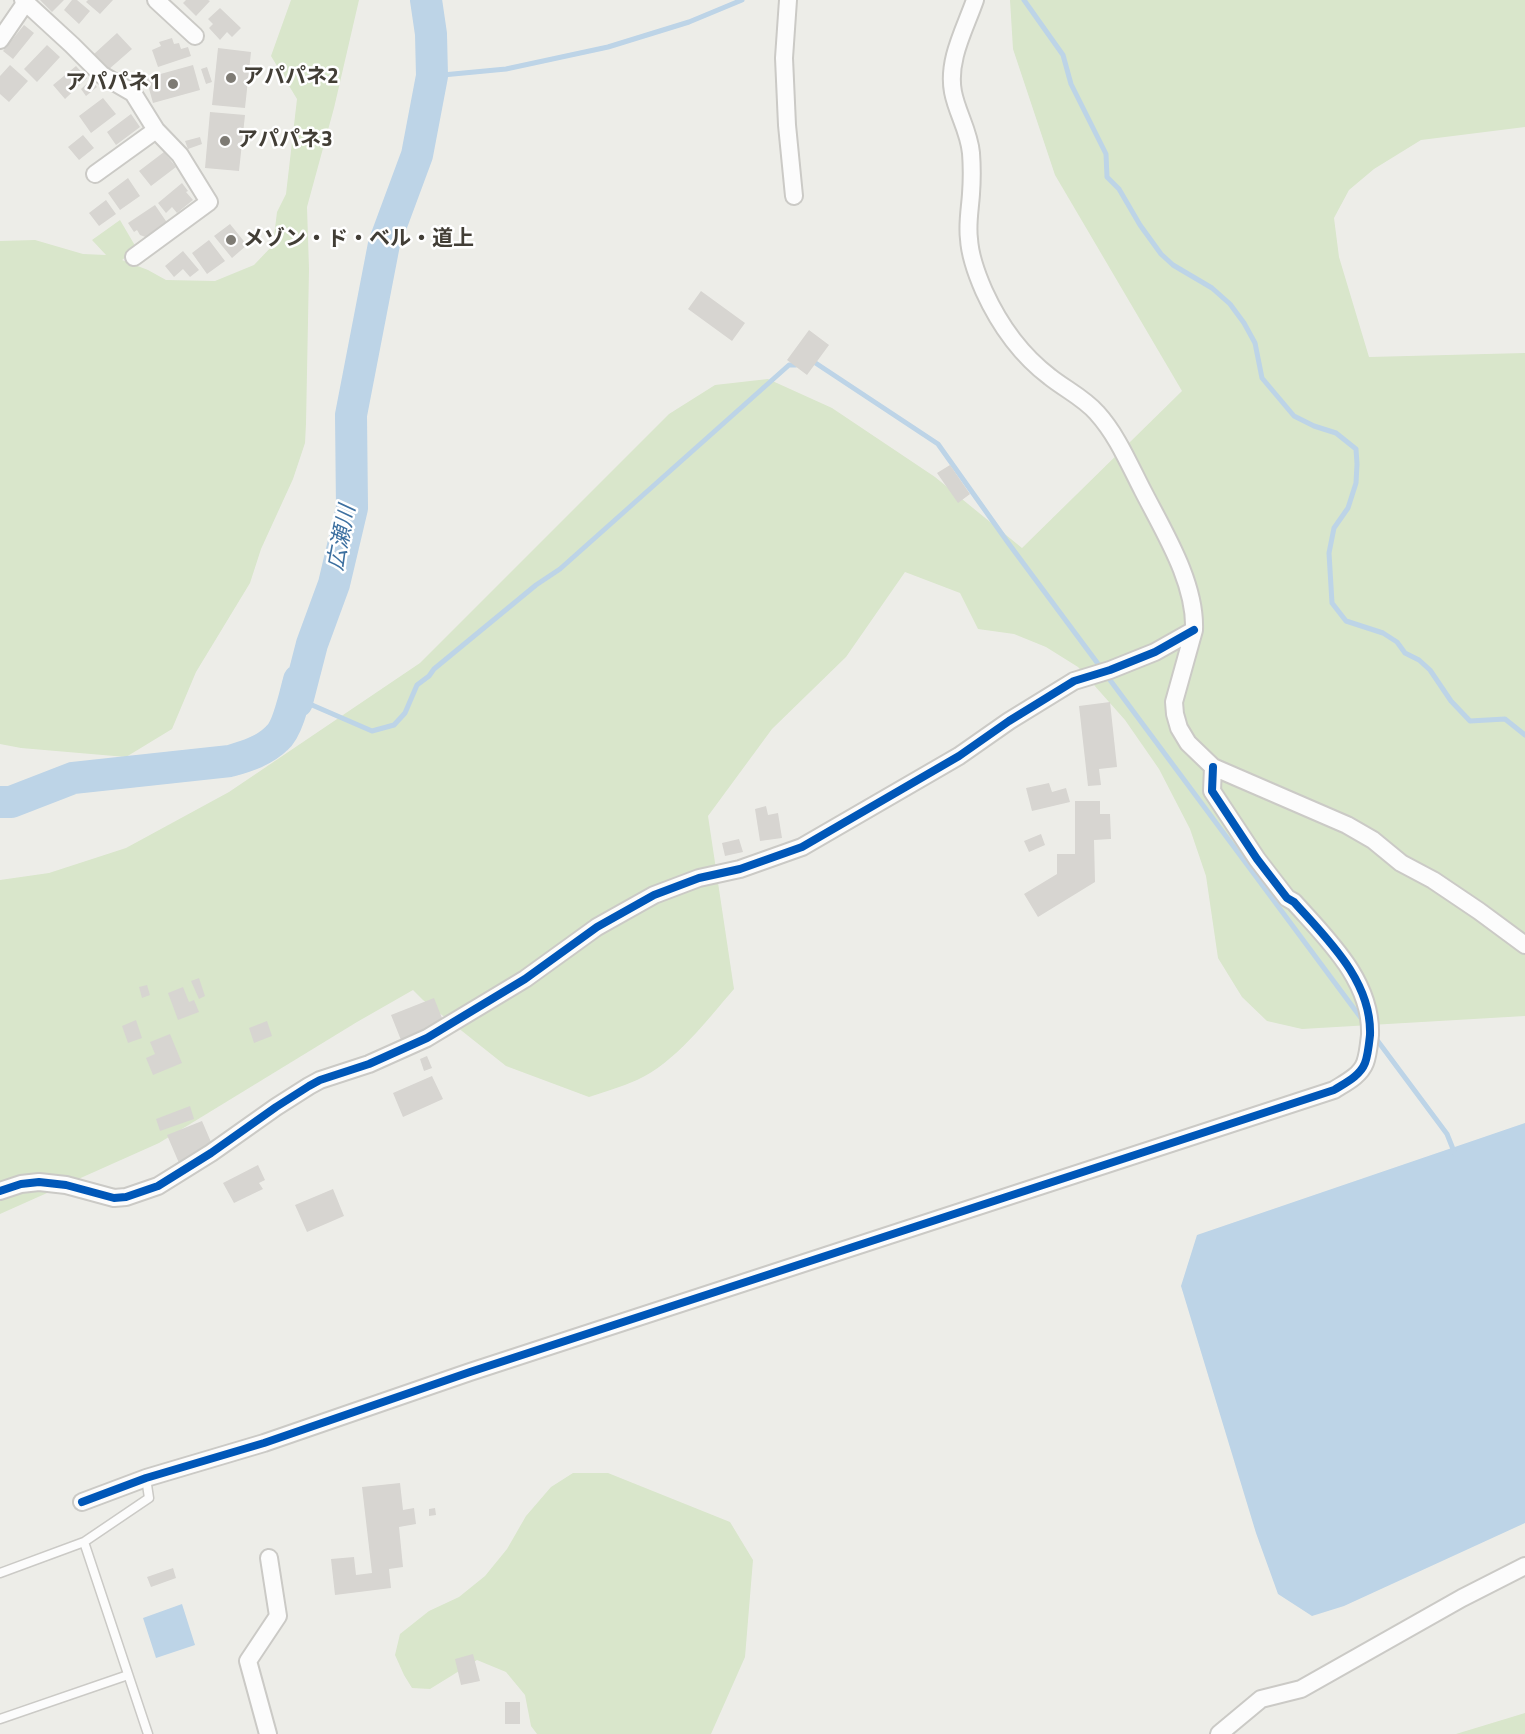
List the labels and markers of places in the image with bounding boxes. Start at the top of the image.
place label: アパパネ2 [243,65,339,91]
place label: アパパネ1 [65,71,161,97]
marker: アパパネ2 [224,71,238,85]
marker: アパパネ1 [166,77,180,91]
place label: アパパネ3 [237,128,333,154]
marker: アパパネ3 [218,134,232,148]
place label: メゾン・ド・ベル・道上 [243,227,474,253]
marker: メゾン・ド・ベル・道上 [224,233,238,247]

